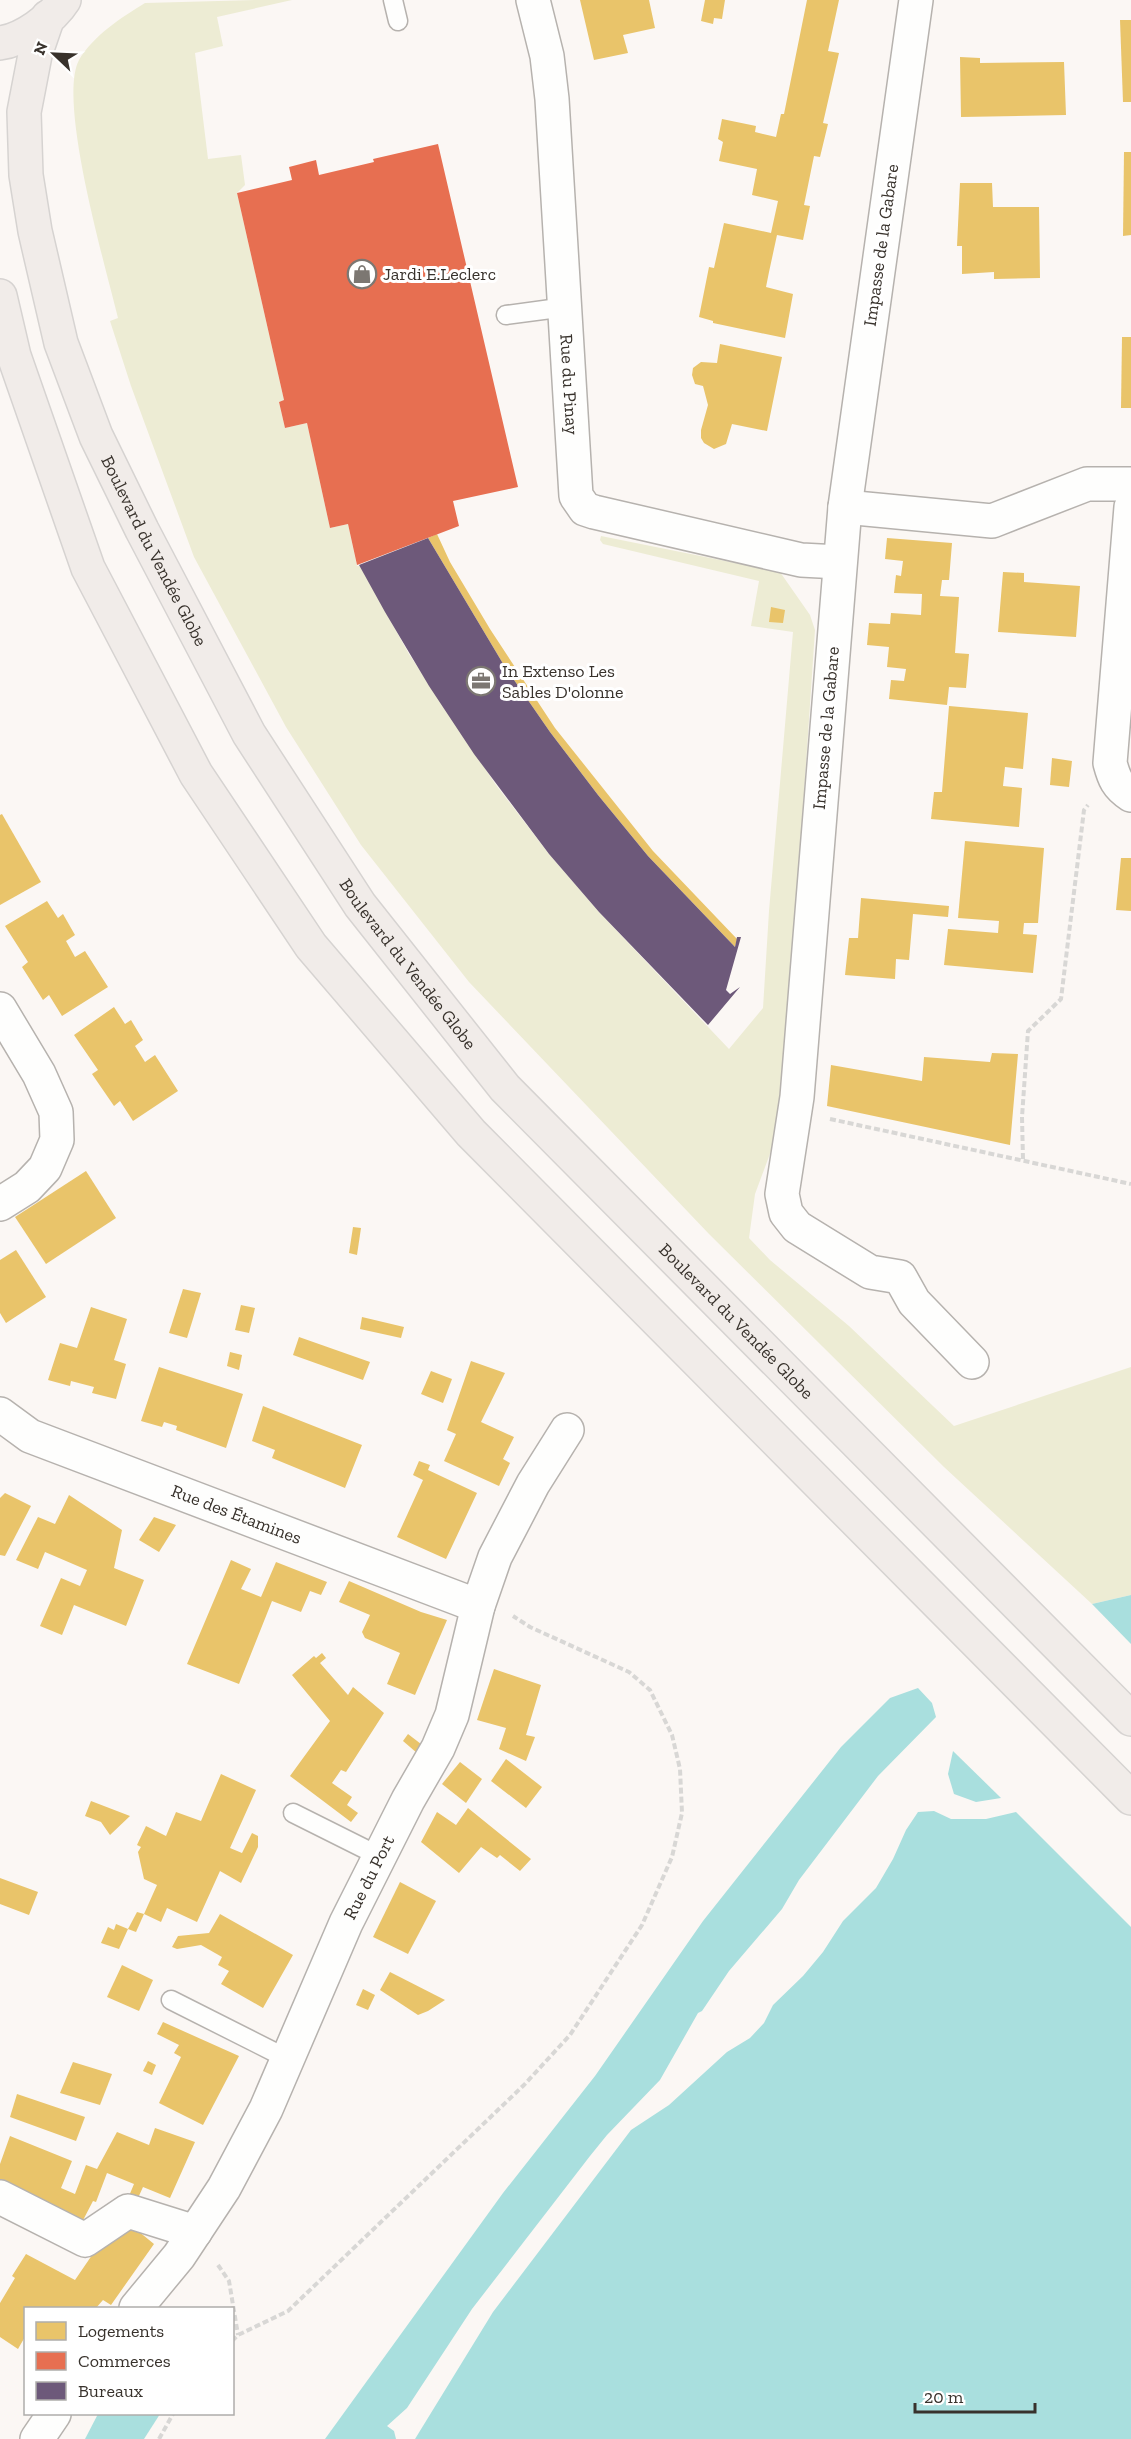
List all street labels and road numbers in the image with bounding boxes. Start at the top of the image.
street label: Impasse de la Gabare [859,162,903,328]
street label: Rue du Pinay [555,333,583,436]
street label: Boulevard du Vendée Globe [96,452,212,650]
street label: Impasse de la Gabare [808,646,844,810]
street label: Boulevard du Vendée Globe [335,874,481,1054]
street label: Boulevard du Vendée Globe [654,1238,818,1404]
street label: Rue des Étamines [168,1480,305,1549]
street label: Rue du Port [339,1831,399,1923]

